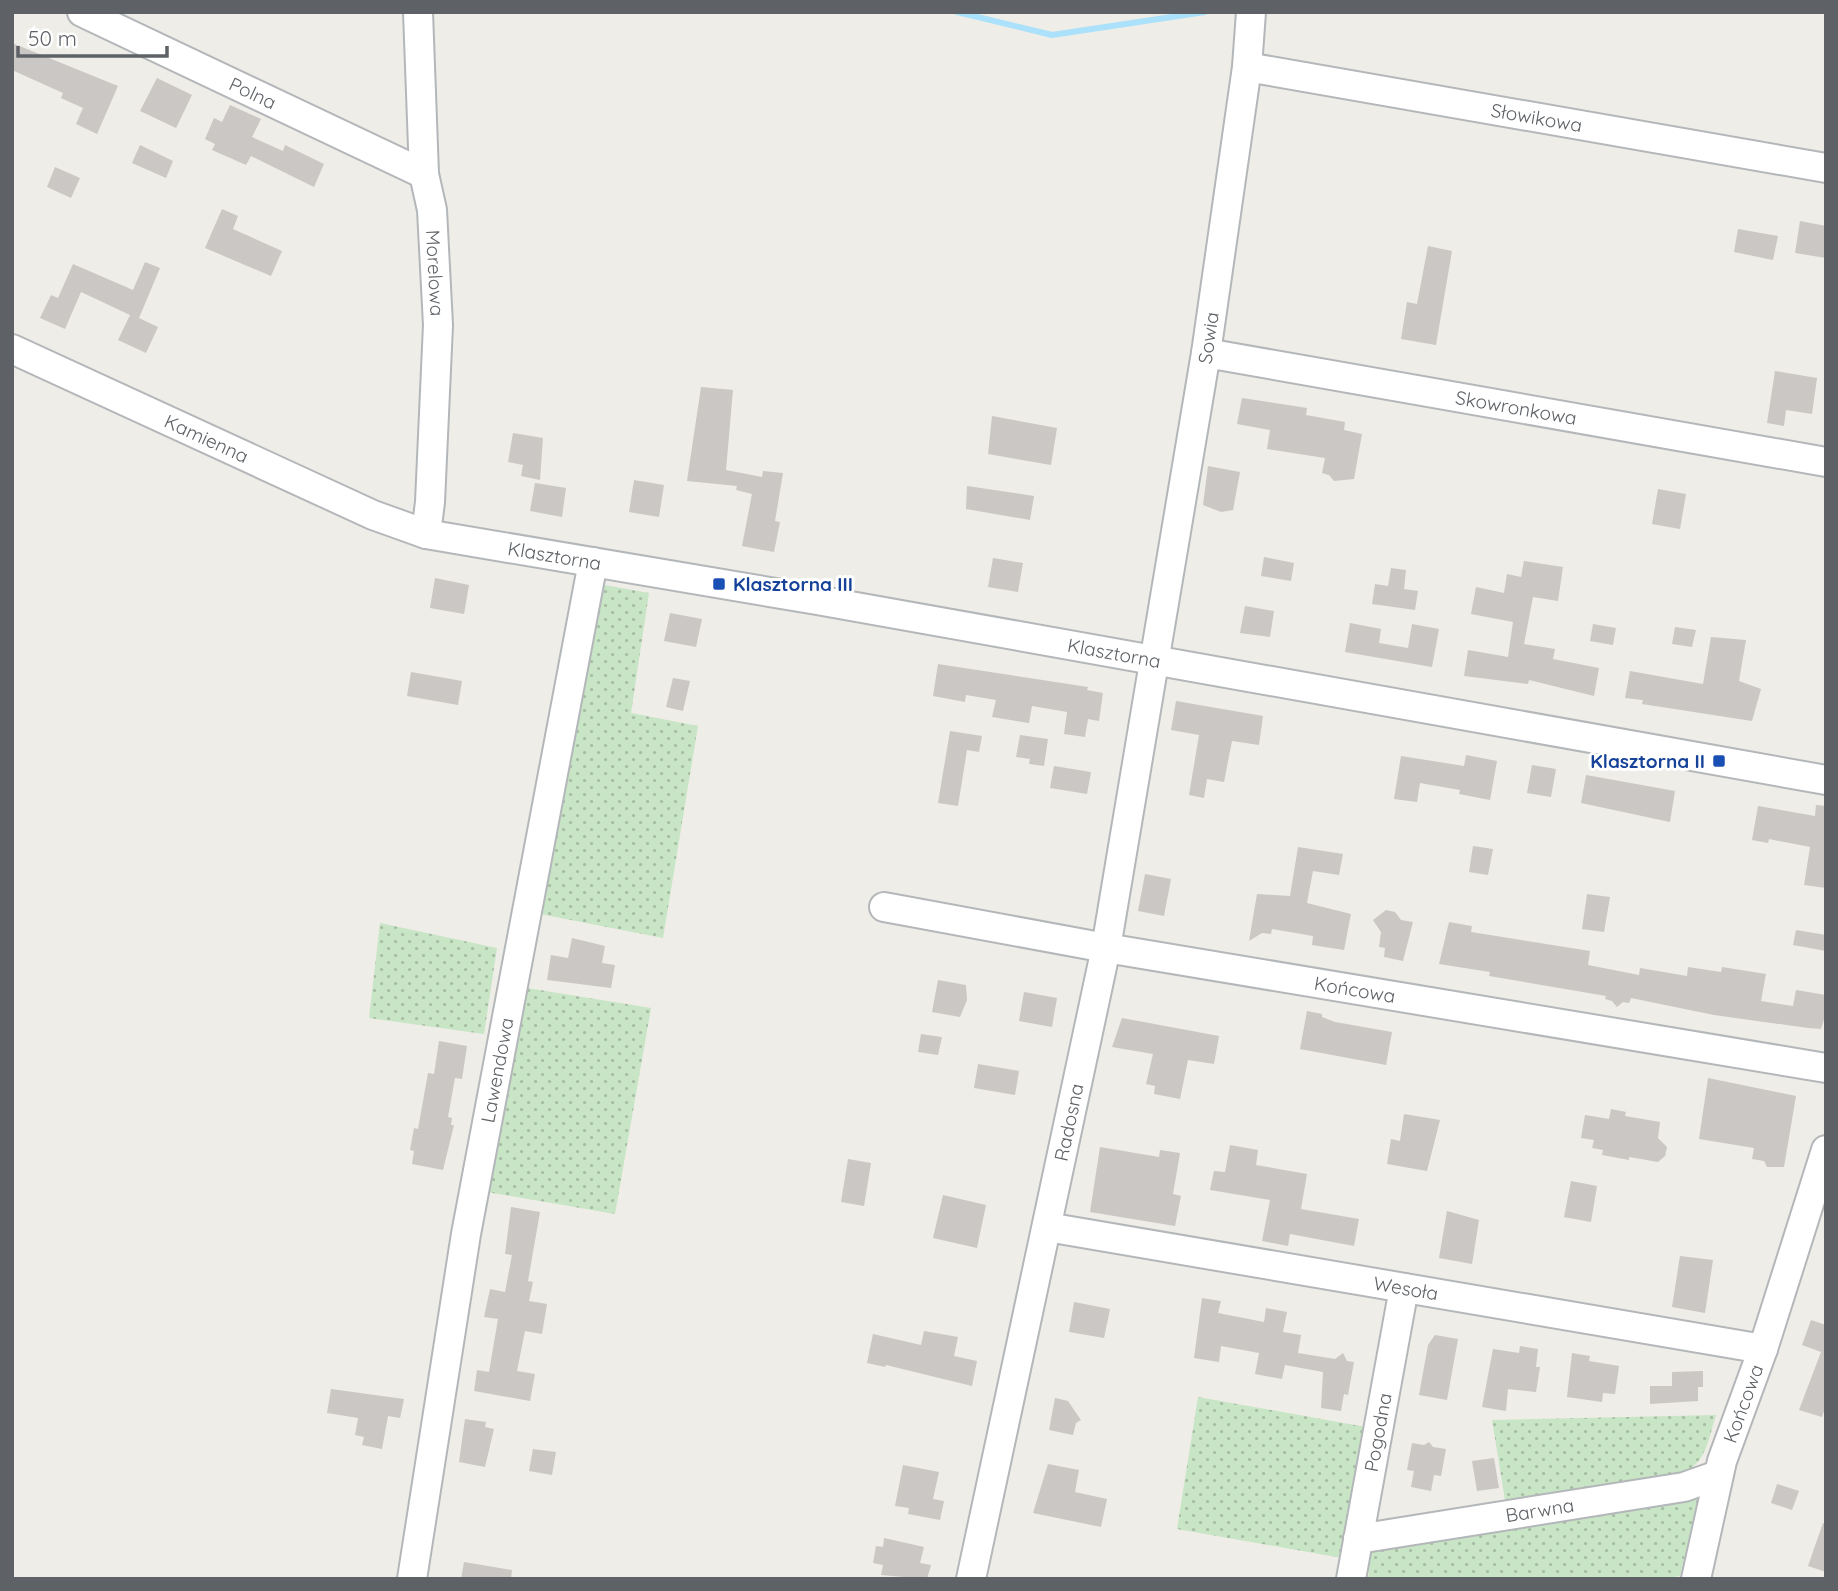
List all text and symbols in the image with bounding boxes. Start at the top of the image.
scale bar [18,14,166,58]
text: 50 m [28,25,77,51]
street label: Polna [225,71,280,114]
street label: Słowikowa [1489,98,1584,137]
street label: Morelowa [421,229,450,317]
street label: Sowia [1192,310,1224,365]
street label: Skowronkowa [1454,385,1579,430]
street label: Kamienna [161,409,252,468]
street label: Klasztorna [506,536,603,575]
place label: Klasztorna III [733,572,853,596]
marker: Klasztorna III [711,576,727,592]
street label: Klasztorna [1066,633,1163,673]
place label: Klasztorna II [1590,749,1705,773]
marker: Klasztorna II [1711,753,1727,769]
street label: Końcowa [1312,971,1397,1008]
street label: Lawendowa [475,1016,519,1125]
street label: Radosna [1049,1081,1089,1163]
street label: Wesoła [1372,1271,1440,1305]
street label: Końcowa [1718,1361,1768,1446]
street label: Pogodna [1359,1391,1397,1474]
street label: Barwna [1504,1493,1576,1527]

